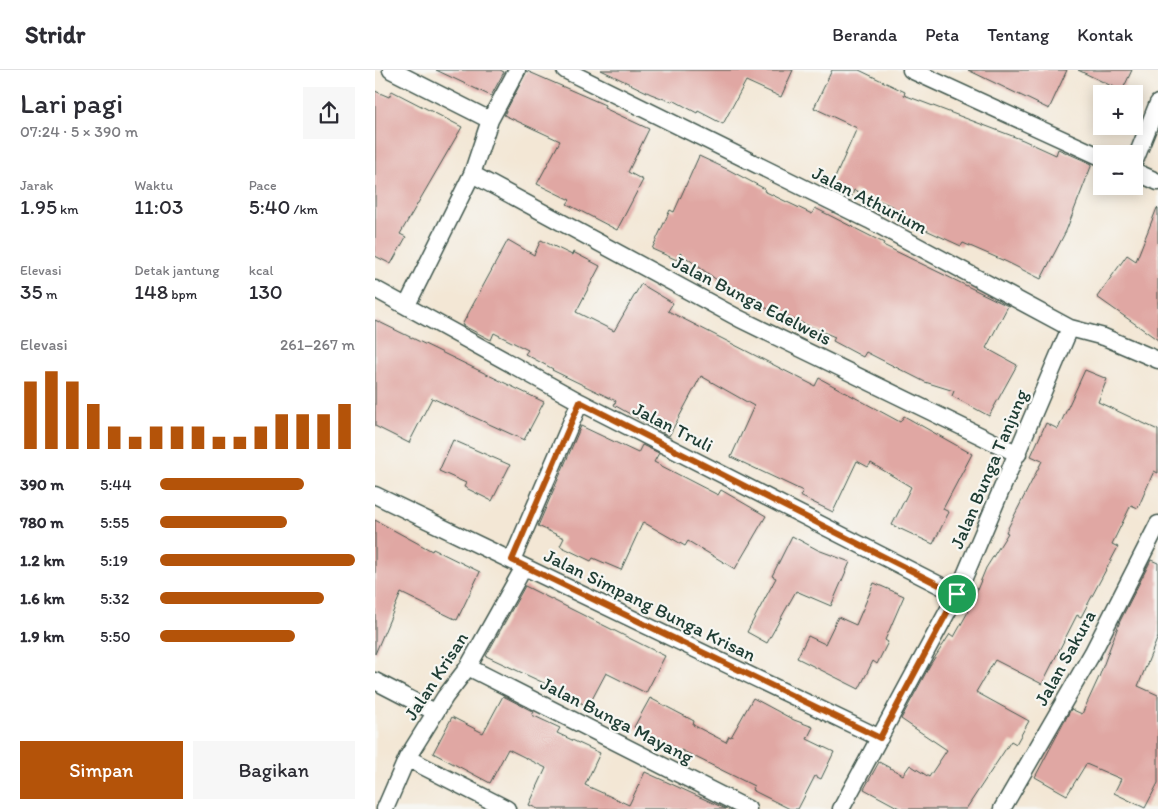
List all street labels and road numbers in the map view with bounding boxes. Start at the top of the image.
street label: Jalan Athurium [808,161,932,239]
street label: Jalan Bunga Edelweis [669,250,835,350]
street label: Jalan Bunga Tanjung [945,386,1033,552]
street label: Jalan Truli [629,397,717,457]
street label: Jalan Simpang Bunga Krisan [540,544,760,666]
street label: Jalan Sakura [1029,606,1101,710]
street label: Jalan Krisan [399,628,473,724]
street label: Jalan Bunga Mayang [537,671,698,769]

